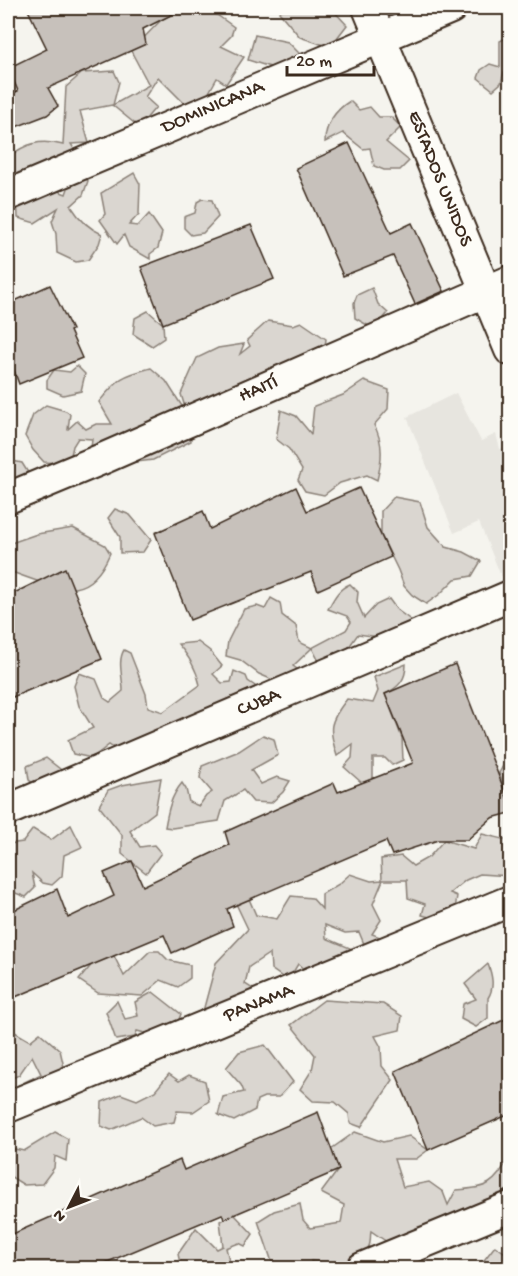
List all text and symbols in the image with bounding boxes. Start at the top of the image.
scale bar [287,39,374,77]
text: 20 m [296,52,332,73]
street label: DOMINICANA [156,76,269,141]
street label: ESTADOS UNIDOS [401,108,477,251]
street label: HAITÍ [235,371,282,409]
street label: CUBA [234,683,285,722]
street label: PANAMA [220,979,298,1029]
north arrow [39,1177,99,1237]
text: N [50,1204,71,1225]

